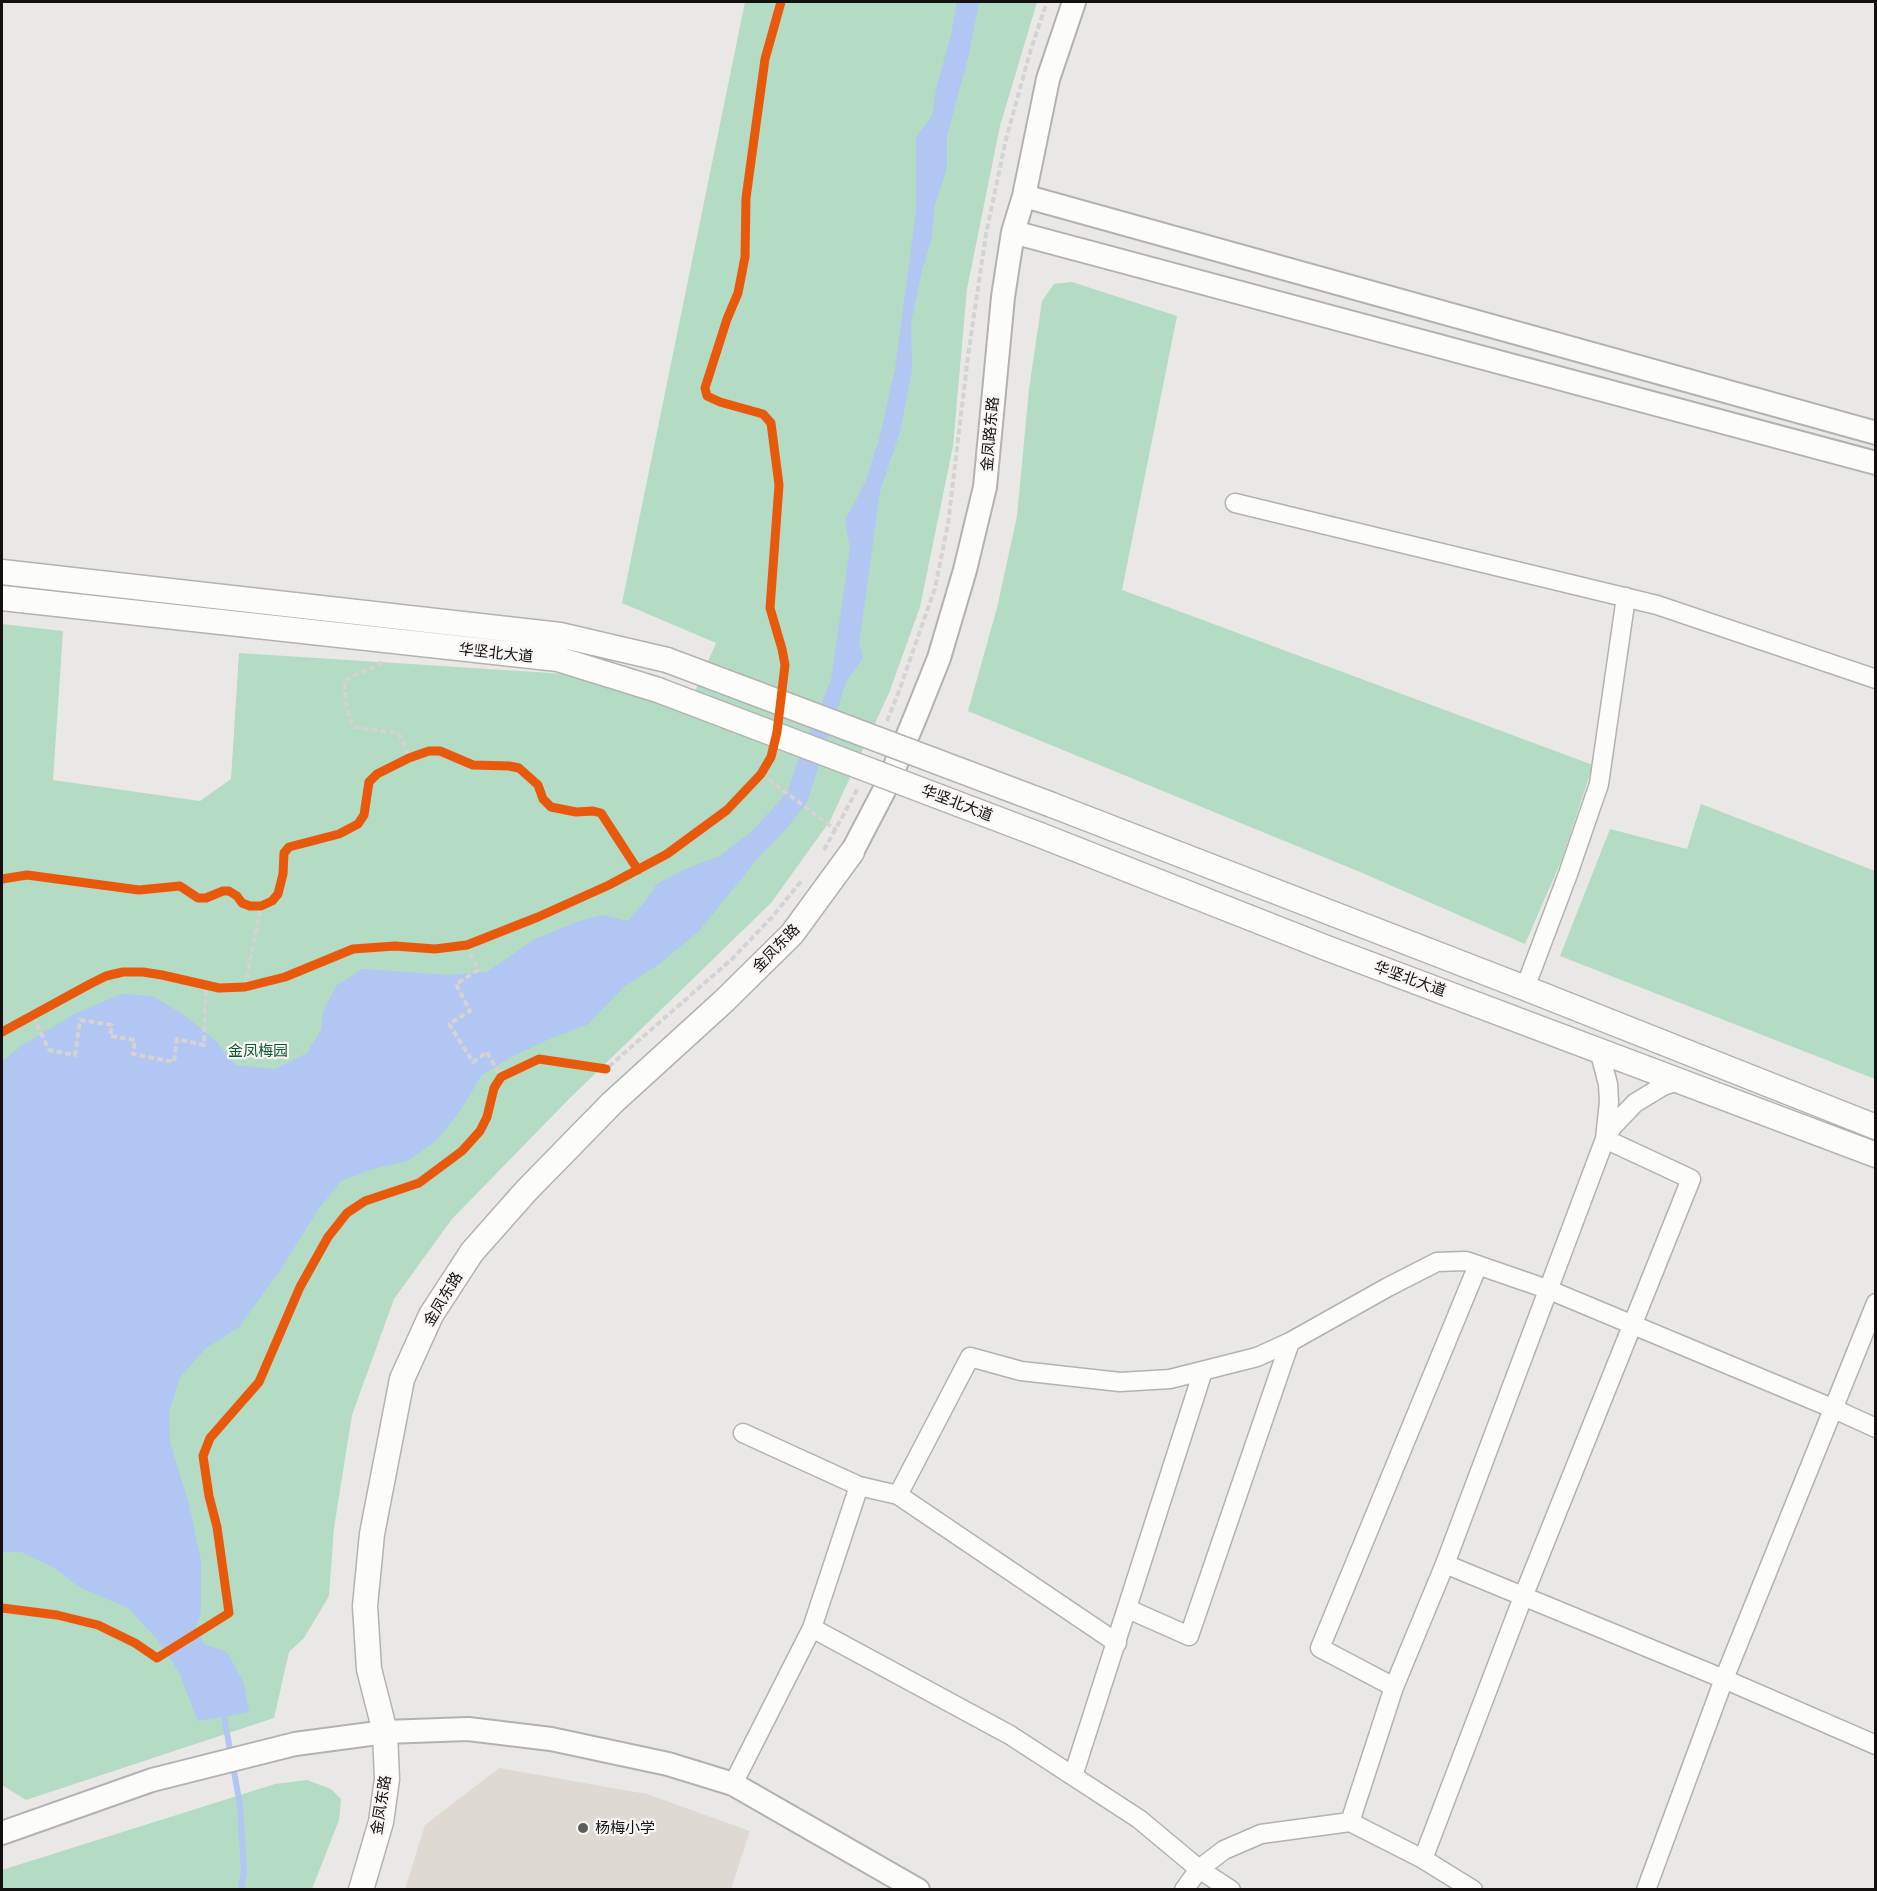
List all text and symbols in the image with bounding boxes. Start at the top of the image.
street label: 金凤路东路 [978,396,1002,472]
street label: 华坚北大道 [458,640,534,666]
street label: 华坚北大道 [919,781,995,825]
street label: 金凤东路 [749,920,803,976]
street label: 华坚北大道 [1372,958,1448,1000]
park label: 金凤梅园 [228,1042,288,1060]
street label: 金凤东路 [420,1269,466,1329]
street label: 金凤东路 [367,1774,395,1836]
place label: 杨梅小学 [595,1819,655,1837]
marker: 杨梅小学 [576,1821,590,1835]

